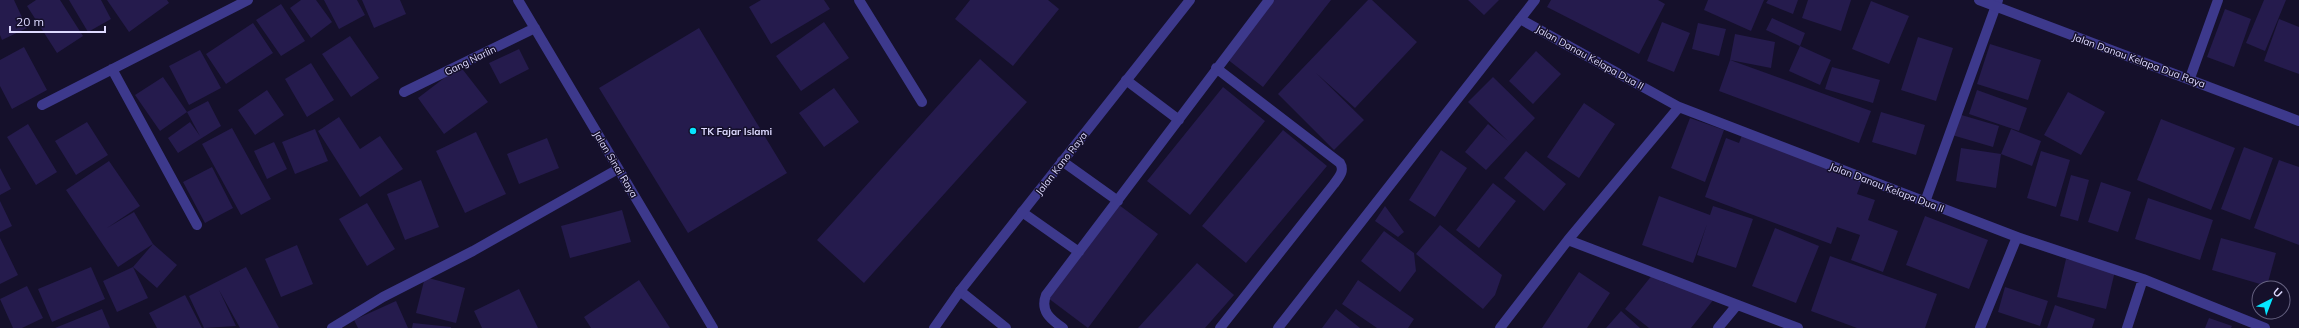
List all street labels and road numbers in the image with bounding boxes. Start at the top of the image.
street label: Jalan Danau Kelapa Dua II [1533,22,1646,93]
street label: Jalan Danau Kelapa Dua Raya [2071,30,2207,91]
street label: Gang Narlin [442,42,498,78]
street label: Jalan Sinai Raya [591,128,641,200]
street label: Jalan Kano Raya [1033,129,1090,198]
street label: Jalan Danau Kelapa Dua II [1828,160,1946,215]

